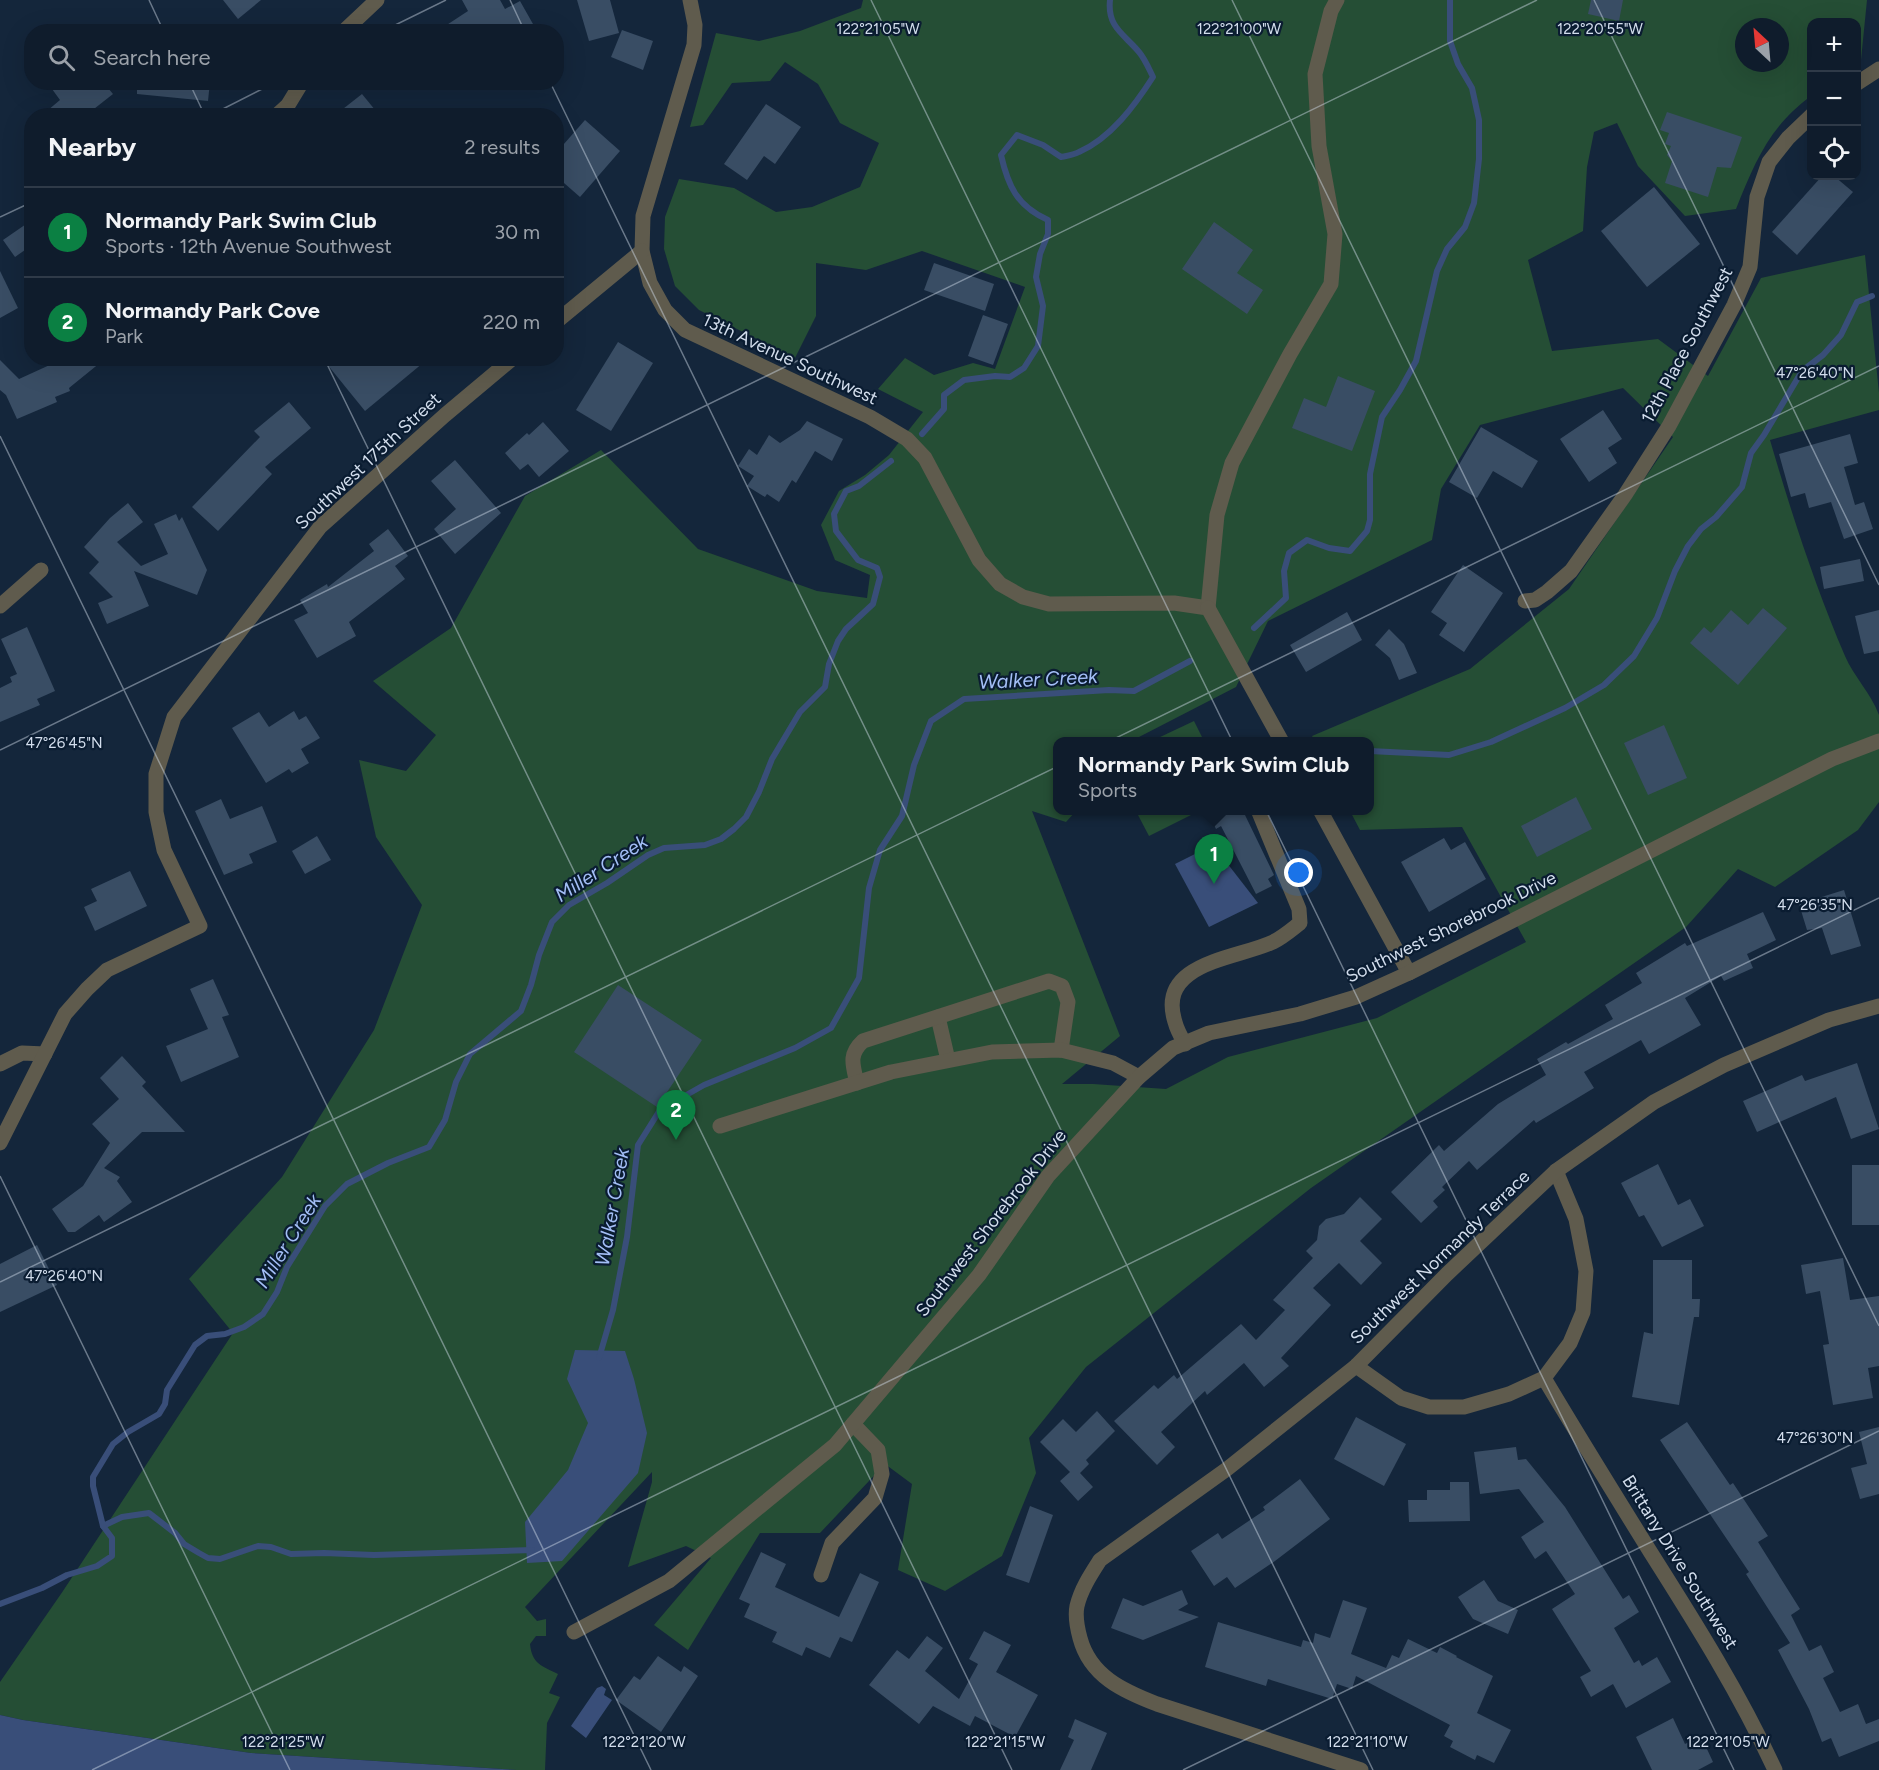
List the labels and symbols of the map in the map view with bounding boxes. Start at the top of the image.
north arrow [1735,18,1789,72]
text: 122°21'05"W [836,20,920,38]
text: 122°21'00"W [1197,20,1282,38]
text: 122°20'55"W [1557,20,1644,38]
street label: 12th Place Southwest [1637,263,1738,427]
street label: 13th Avenue Southwest [699,309,881,409]
text: 47°26'40"N [1776,364,1854,382]
street label: Southwest 175th Street [291,388,445,534]
water label: Walker Creek [978,664,1100,694]
text: 47°26'45"N [25,734,103,752]
water label: Miller Creek [550,828,653,907]
pin: 1 [1194,834,1234,884]
your location [1284,858,1313,887]
street label: Southwest Shorebrook Drive [1342,866,1560,988]
text: 47°26'35"N [1777,896,1853,914]
pin: 2 [656,1090,696,1140]
street label: Southwest Shorebrook Drive [911,1125,1071,1321]
water label: Walker Creek [590,1145,634,1268]
street label: Southwest Normandy Terrace [1346,1165,1534,1348]
water label: Miller Creek [250,1189,327,1292]
text: 47°26'40"N [25,1267,103,1285]
text: 47°26'30"N [1777,1429,1853,1447]
street label: Brittany Drive Southwest [1617,1471,1743,1653]
text: 122°21'25"W [242,1733,325,1751]
text: 122°21'20"W [602,1733,686,1751]
text: 122°21'15"W [965,1733,1046,1751]
text: 122°21'10"W [1326,1733,1408,1751]
text: 122°21'05"W [1686,1733,1770,1751]

